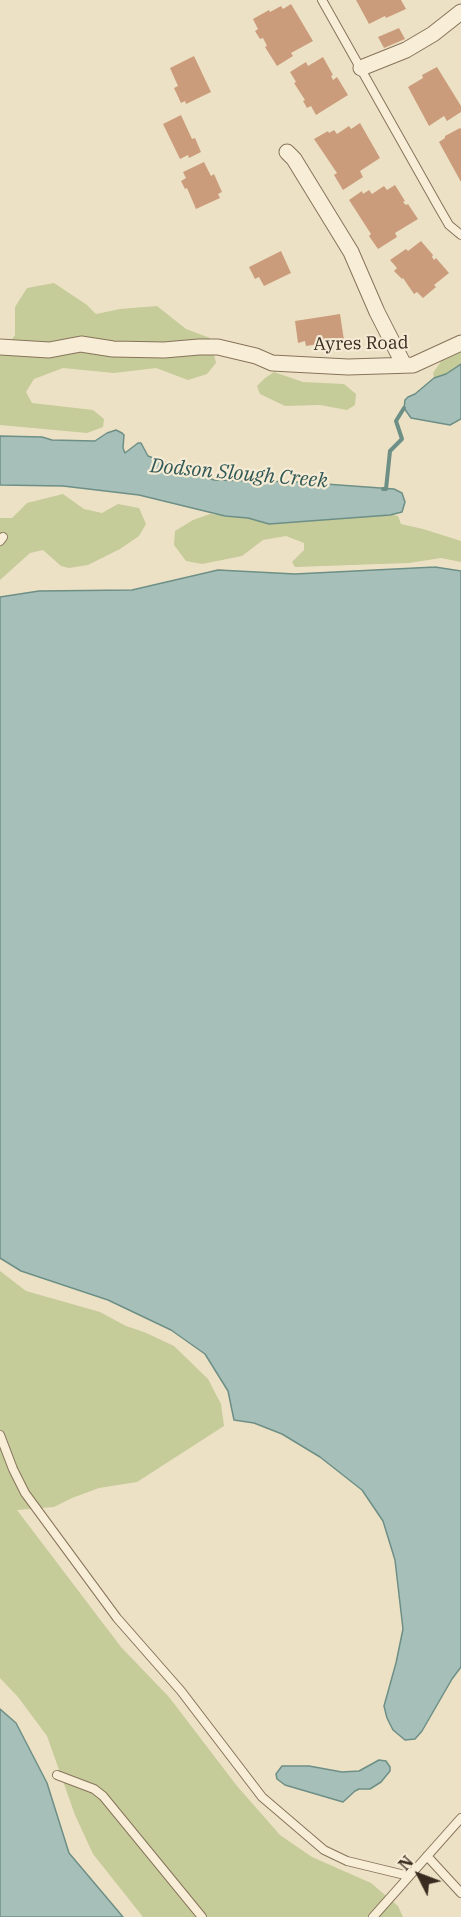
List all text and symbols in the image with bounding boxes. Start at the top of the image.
street label: Ayres Road [313,332,409,356]
water label: Dodson Slough Creek [149,454,329,494]
north arrow [389,1845,449,1905]
text: N [394,1852,417,1874]

